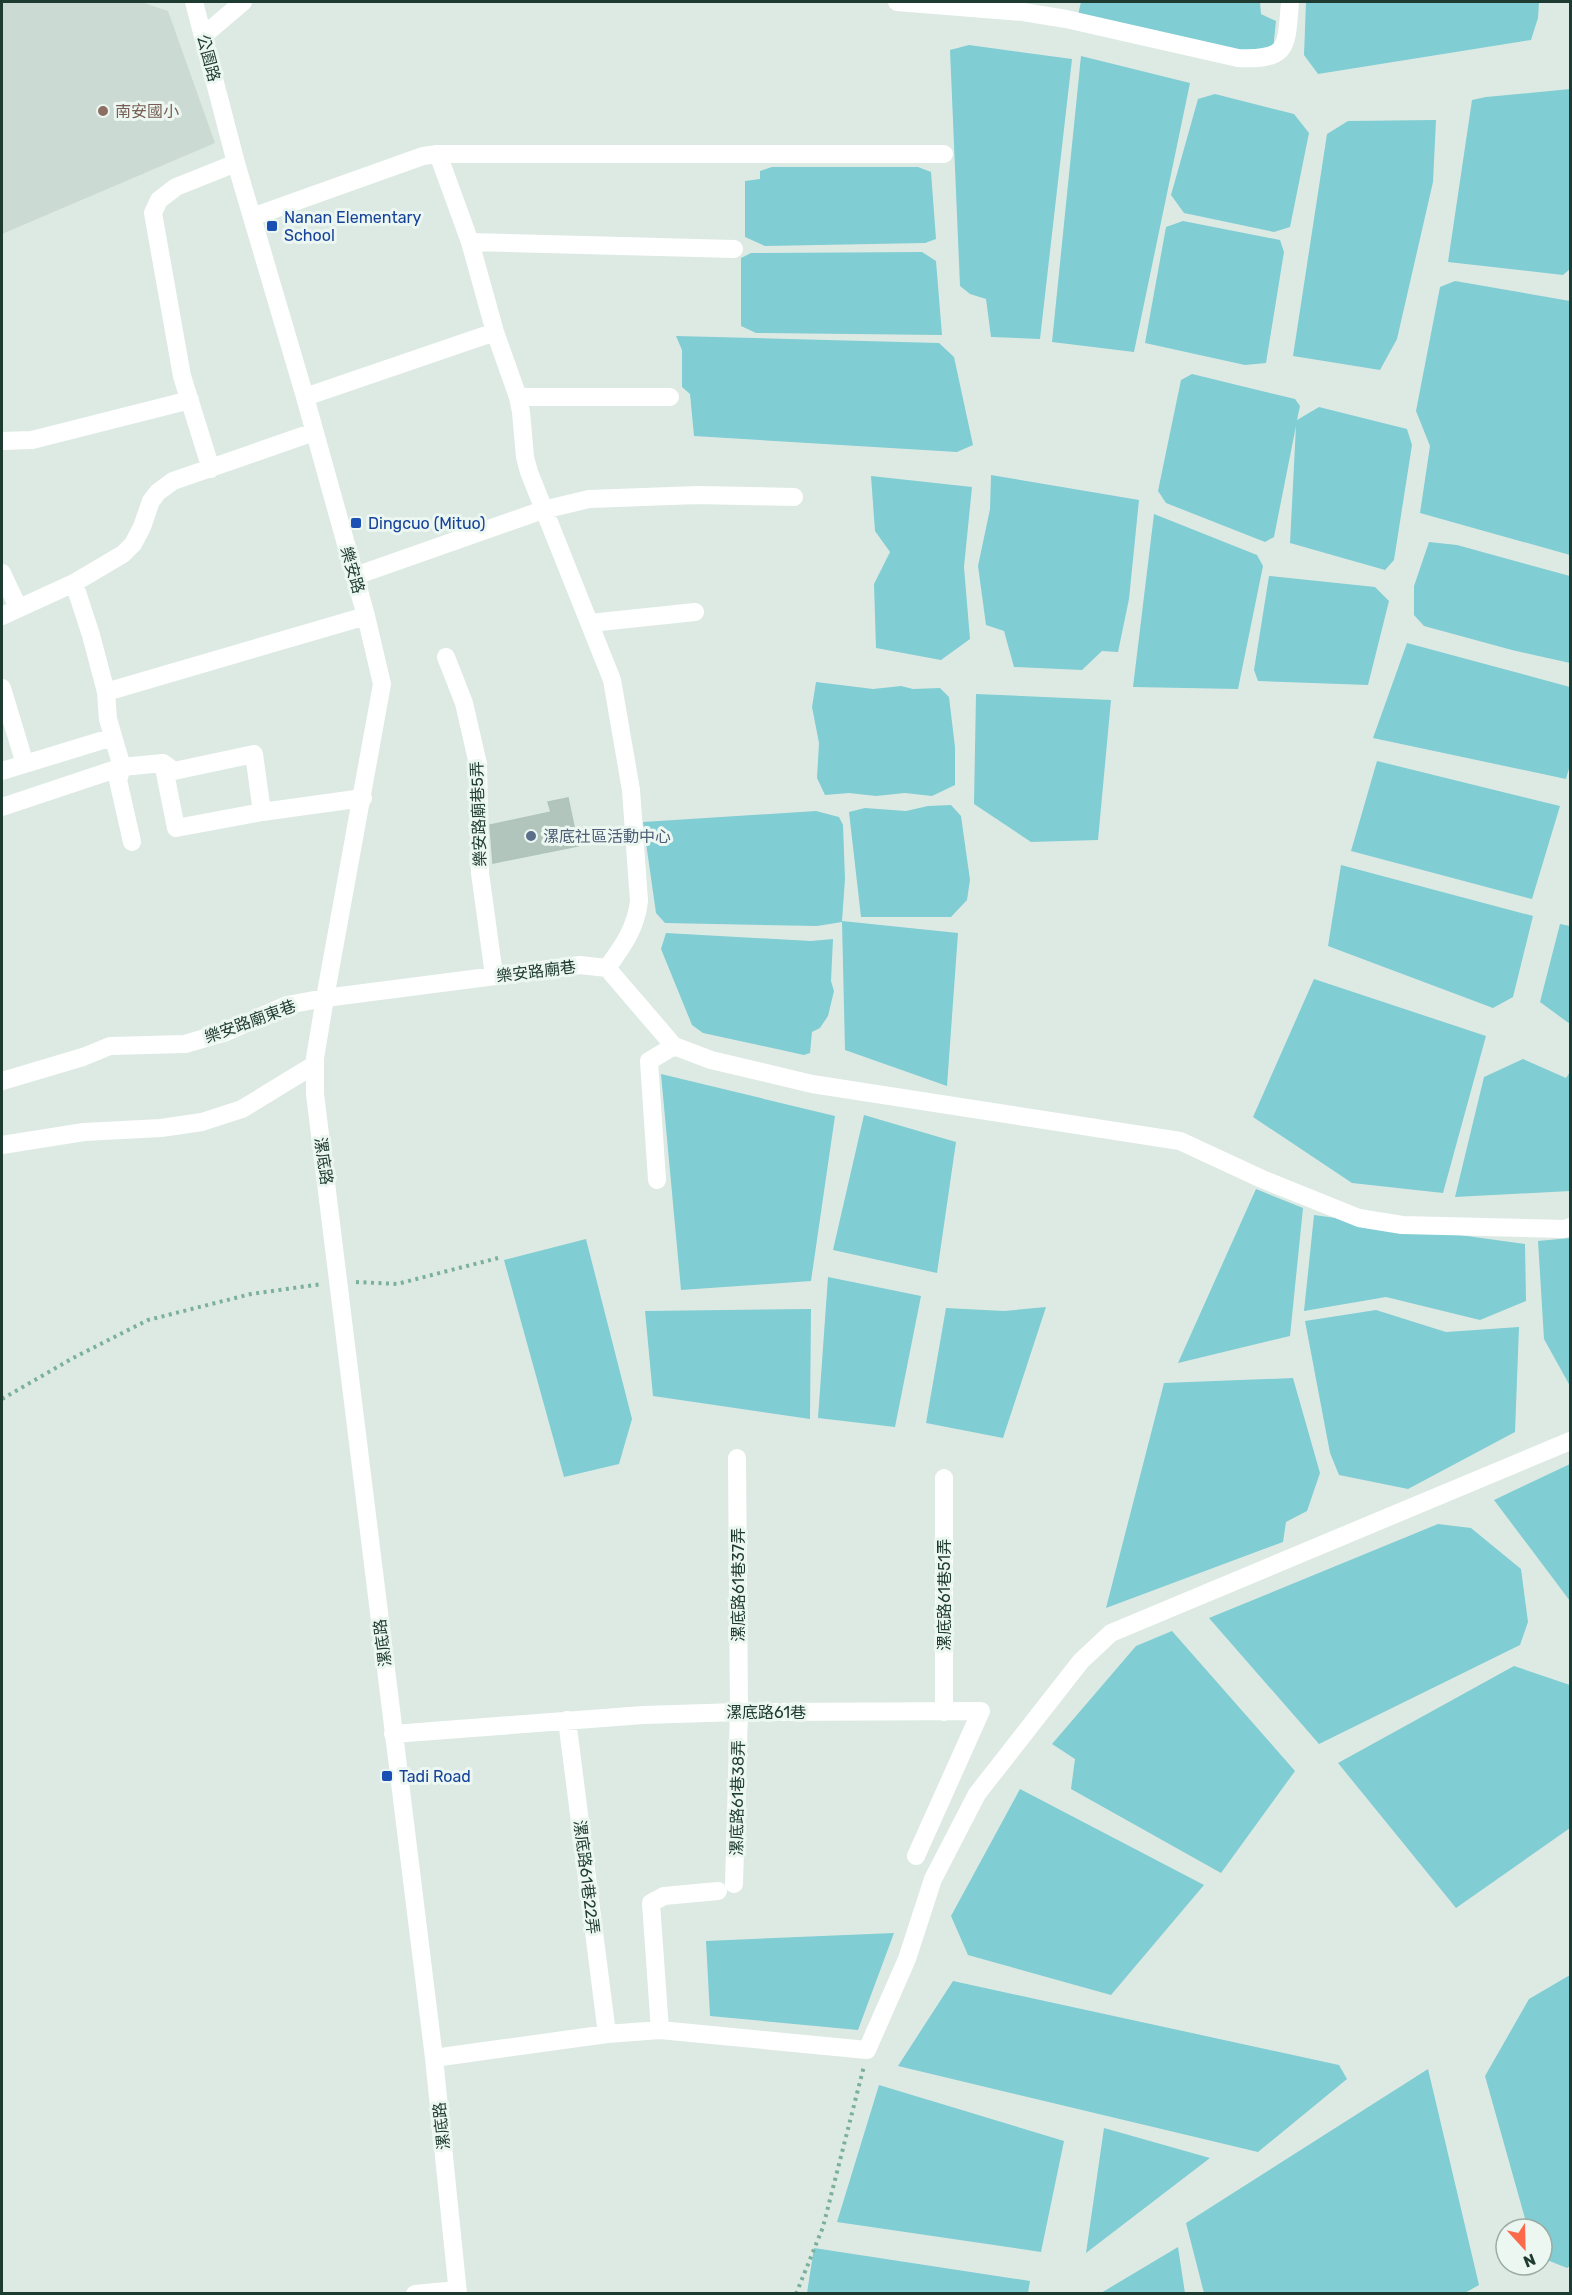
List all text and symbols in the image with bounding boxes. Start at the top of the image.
street label: 公園路 [193,32,224,84]
place label: 南安國小 [115,102,179,121]
marker: 南安國小 [96,104,110,118]
place label: Nanan Elementary School [284,208,422,245]
marker: Nanan Elementary School [265,219,279,233]
place label: Dingcuo (Mituo) [368,514,485,533]
marker: Dingcuo (Mituo) [349,516,363,530]
street label: 樂安路 [337,544,368,596]
street label: 樂安路廟巷5弄 [467,761,490,867]
place label: 漯底社區活動中心 [543,827,671,846]
marker: 漯底社區活動中心 [524,829,538,843]
street label: 樂安路廟巷 [495,957,577,986]
street label: 樂安路廟東巷 [202,996,299,1047]
street label: 漯底路 [311,1136,336,1186]
street label: 漯底路61巷37弄 [729,1528,748,1642]
street label: 漯底路61巷51弄 [935,1539,954,1651]
street label: 漯底路 [370,1618,395,1668]
street label: 漯底路61巷 [726,1703,806,1722]
street label: 漯底路61巷38弄 [727,1740,748,1856]
place label: Tadi Road [399,1767,471,1786]
marker: Tadi Road [380,1769,394,1783]
street label: 漯底路61巷22弄 [570,1819,603,1935]
street label: 漯底路 [430,2101,453,2151]
north arrow [1494,2217,1554,2277]
text: N [1521,2249,1538,2271]

